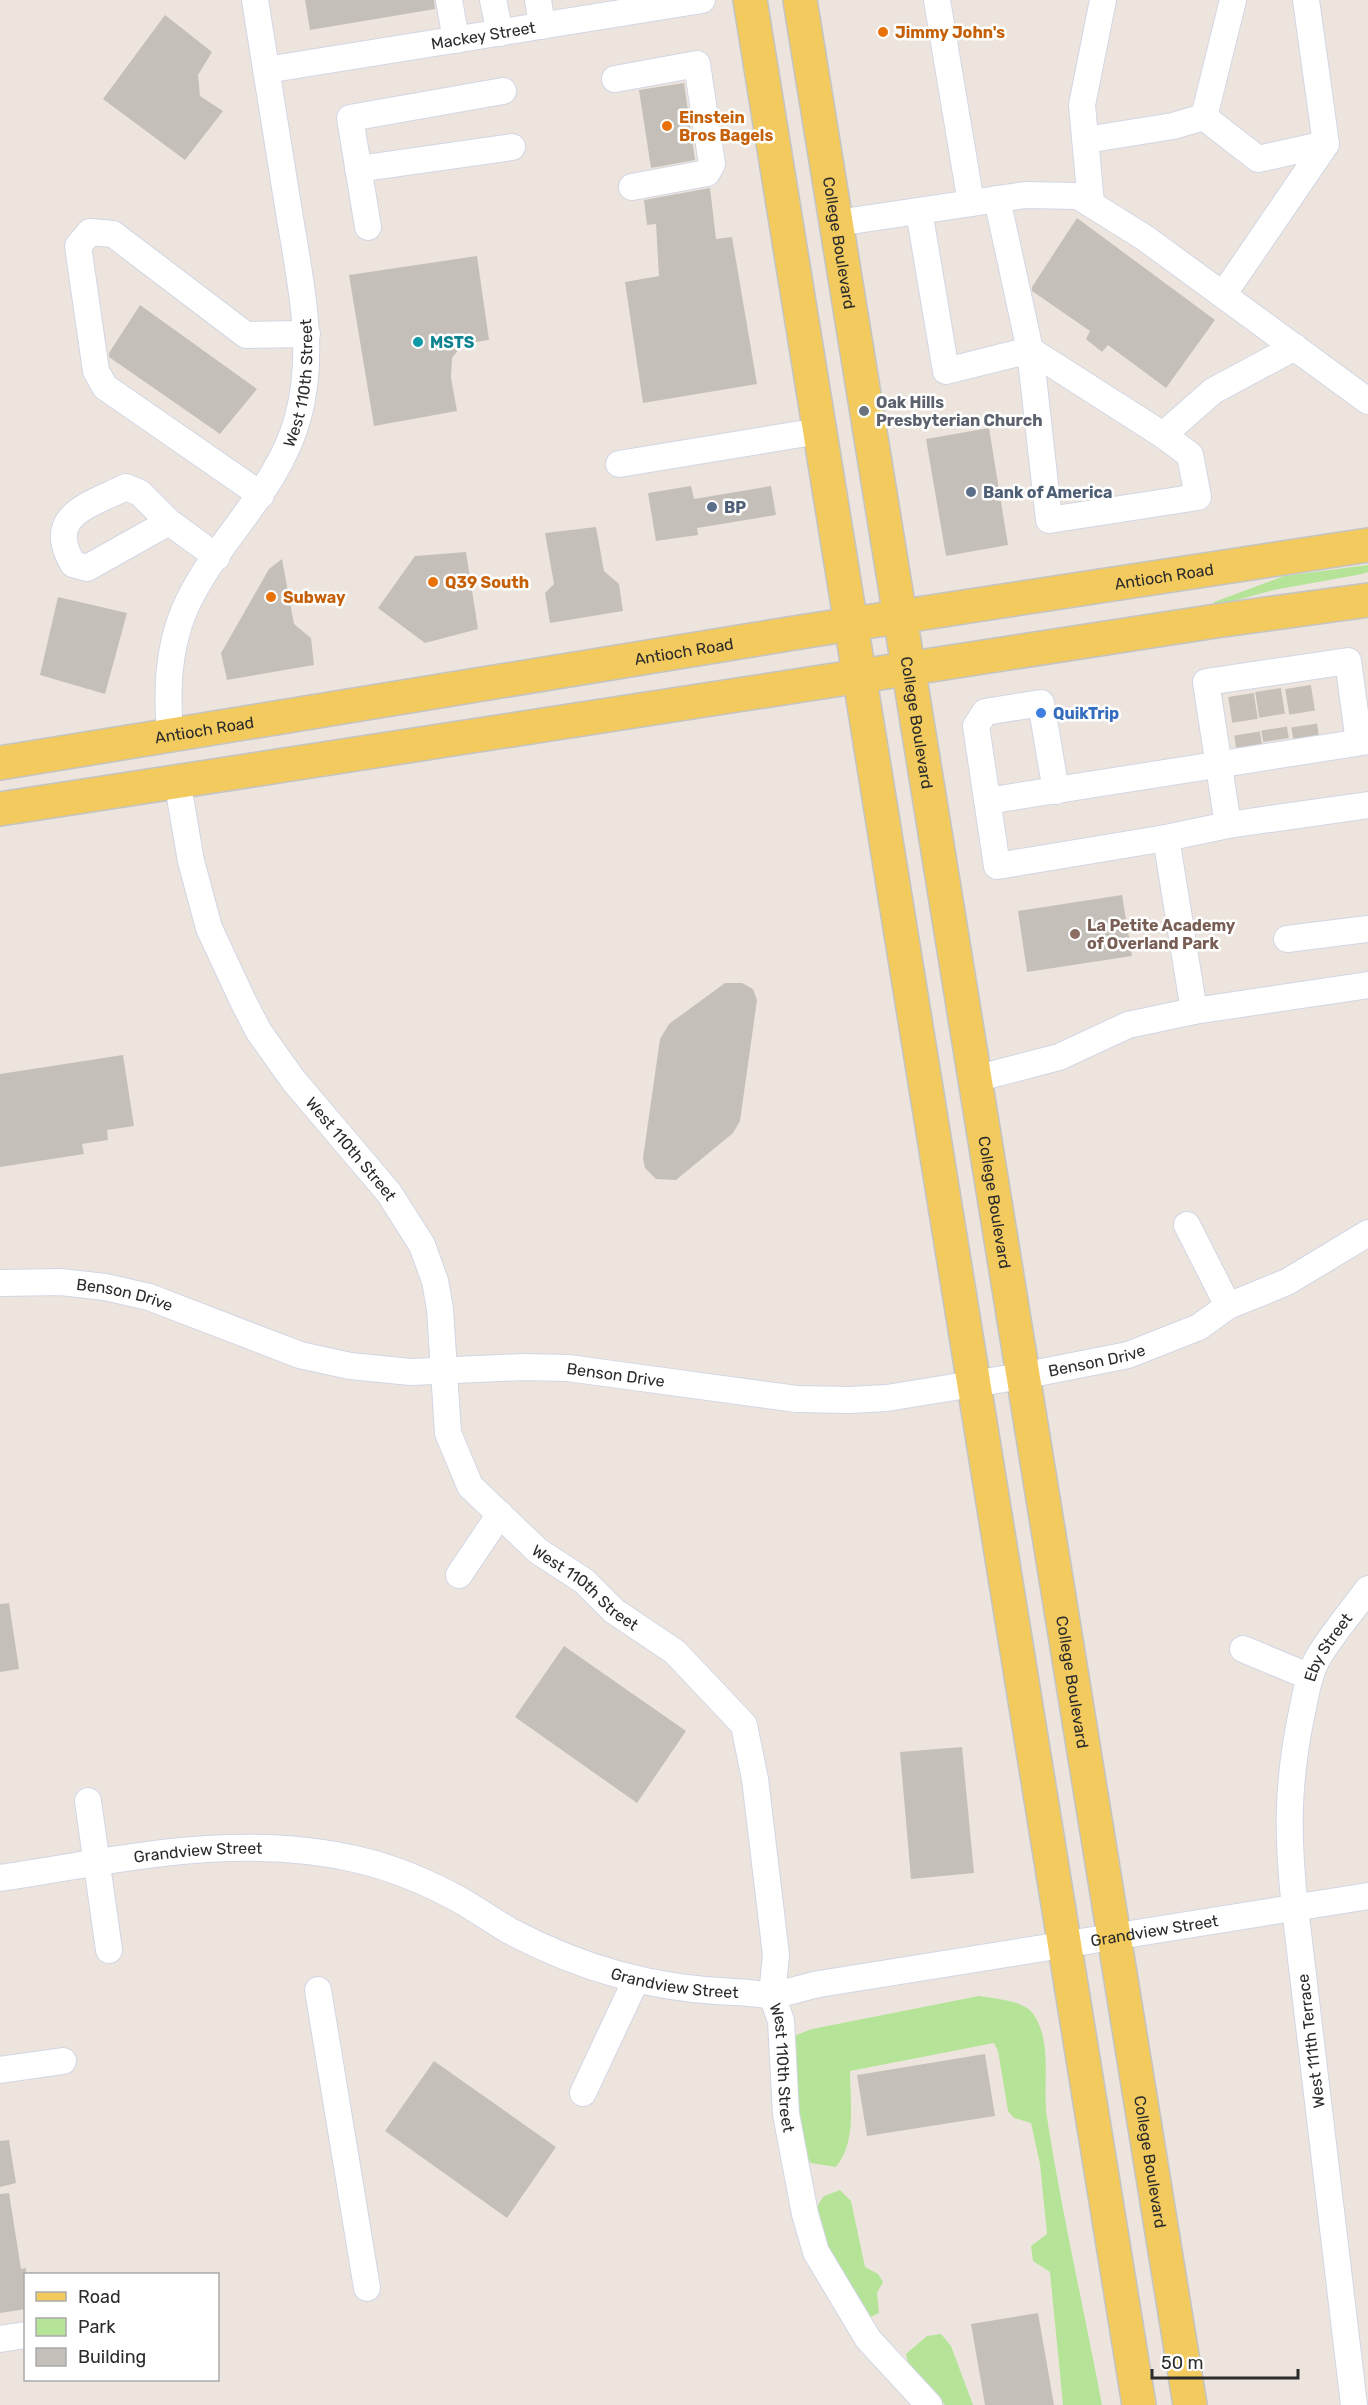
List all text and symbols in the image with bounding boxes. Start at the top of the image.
street label: Mackey Street [430,17,537,53]
place label: Jimmy John's [895,23,1005,42]
marker: Jimmy John's [876,25,890,39]
place label: Einstein Bros Bagels [679,108,773,145]
marker: Einstein Bros Bagels [660,119,674,133]
street label: College Boulevard [819,175,859,310]
street label: West 110th Street [279,318,316,450]
place label: MSTS [430,333,475,352]
marker: MSTS [411,335,425,349]
place label: Oak Hills Presbyterian Church [876,393,1043,430]
marker: Oak Hills Presbyterian Church [857,404,871,418]
place label: Bank of America [983,483,1113,502]
marker: Bank of America [964,485,978,499]
place label: BP [724,498,746,517]
marker: BP [705,500,719,514]
street label: Antioch Road [1113,559,1215,593]
place label: Q39 South [445,573,529,592]
marker: Q39 South [426,575,440,589]
place label: Subway [283,588,346,607]
marker: Subway [264,590,278,604]
street label: Antioch Road [633,634,735,669]
street label: College Boulevard [897,655,937,790]
place label: QuikTrip [1053,704,1119,723]
marker: QuikTrip [1034,706,1048,720]
street label: Antioch Road [153,712,255,747]
place label: La Petite Academy of Overland Park [1087,916,1236,953]
marker: La Petite Academy of Overland Park [1068,927,1082,941]
street label: West 110th Street [302,1093,401,1204]
street label: College Boulevard [975,1135,1015,1270]
street label: Benson Drive [75,1274,176,1315]
street label: Benson Drive [1046,1340,1148,1380]
street label: Benson Drive [566,1358,666,1391]
street label: West 110th Street [529,1540,642,1634]
street label: Eby Street [1300,1609,1356,1684]
street label: College Boulevard [1053,1614,1093,1750]
street label: Grandview Street [132,1838,263,1866]
street label: Grandview Street [1089,1911,1220,1950]
street label: Grandview Street [609,1963,739,2002]
street label: West 111th Terrace [1293,1973,1329,2109]
street label: West 110th Street [766,2000,799,2134]
street label: College Boulevard [1130,2094,1171,2229]
legend [24,2273,219,2381]
text: Road [78,2286,121,2308]
text: Park [78,2316,116,2338]
scale bar [1152,2342,1298,2380]
text: Building [78,2346,146,2368]
text: 50 m [1161,2352,1204,2374]

